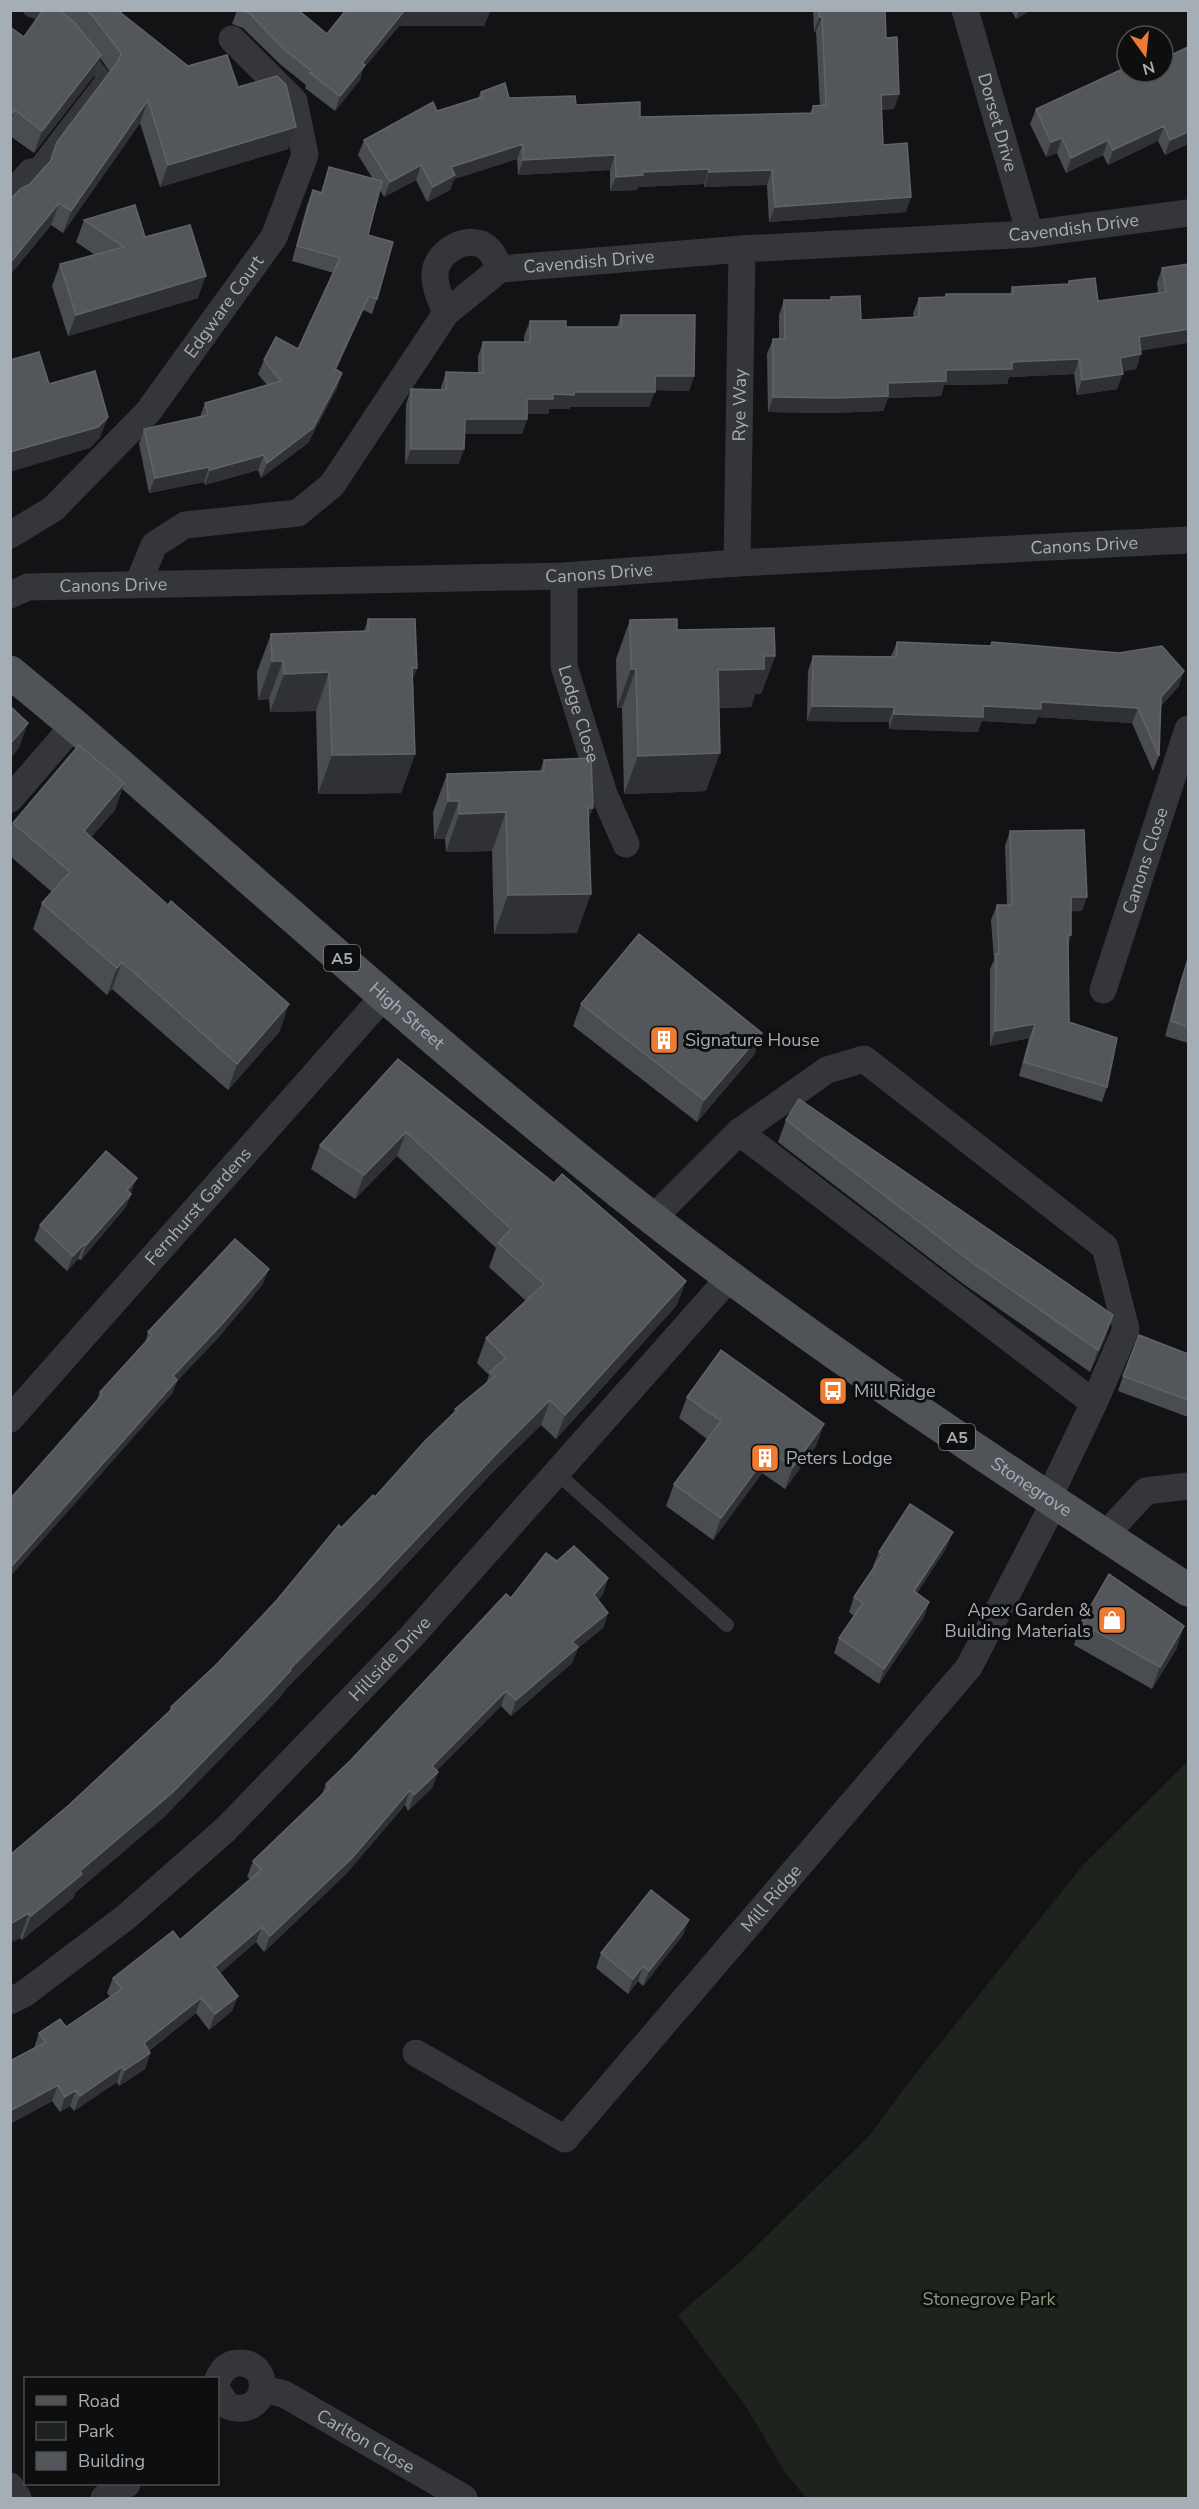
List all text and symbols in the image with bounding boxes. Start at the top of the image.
north arrow [1115,24,1175,84]
text: N [1140,55,1157,80]
street label: Dorset Drive [972,70,1023,175]
street label: Cavendish Drive [1008,208,1140,247]
street label: Cavendish Drive [523,244,655,279]
street label: Edgware Court [179,250,270,363]
street label: Rye Way [727,368,752,442]
street label: Canons Drive [1030,531,1139,560]
street label: Canons Drive [545,557,654,588]
street label: Canons Drive [59,572,167,598]
street label: Lodge Close [552,662,605,765]
street label: Canons Close [1117,804,1174,917]
road number: A5 [324,945,360,971]
street label: High Street [364,976,450,1055]
building icon: Signature House [648,1024,680,1056]
place label: Signature House [685,1028,820,1052]
street label: Fernhurst Gardens [139,1142,257,1270]
bus stop icon: Mill Ridge [817,1375,849,1407]
place label: Mill Ridge [854,1379,936,1403]
road number: A5 [939,1424,975,1450]
building icon: Peters Lodge [749,1442,781,1474]
place label: Peters Lodge [786,1446,892,1470]
street label: Stonegrove [986,1451,1077,1522]
place label: Apex Garden & Building Materials [944,1598,1092,1643]
shop icon: Apex Garden & Building Materials [1096,1604,1128,1636]
street label: Hillside Drive [344,1611,436,1706]
street label: Mill Ridge [735,1859,807,1937]
park label: Stonegrove Park [922,2287,1057,2311]
legend [24,2377,219,2485]
text: Road [78,2389,120,2413]
street label: Carlton Close [312,2403,419,2479]
text: Park [78,2419,115,2443]
text: Building [78,2449,145,2473]

